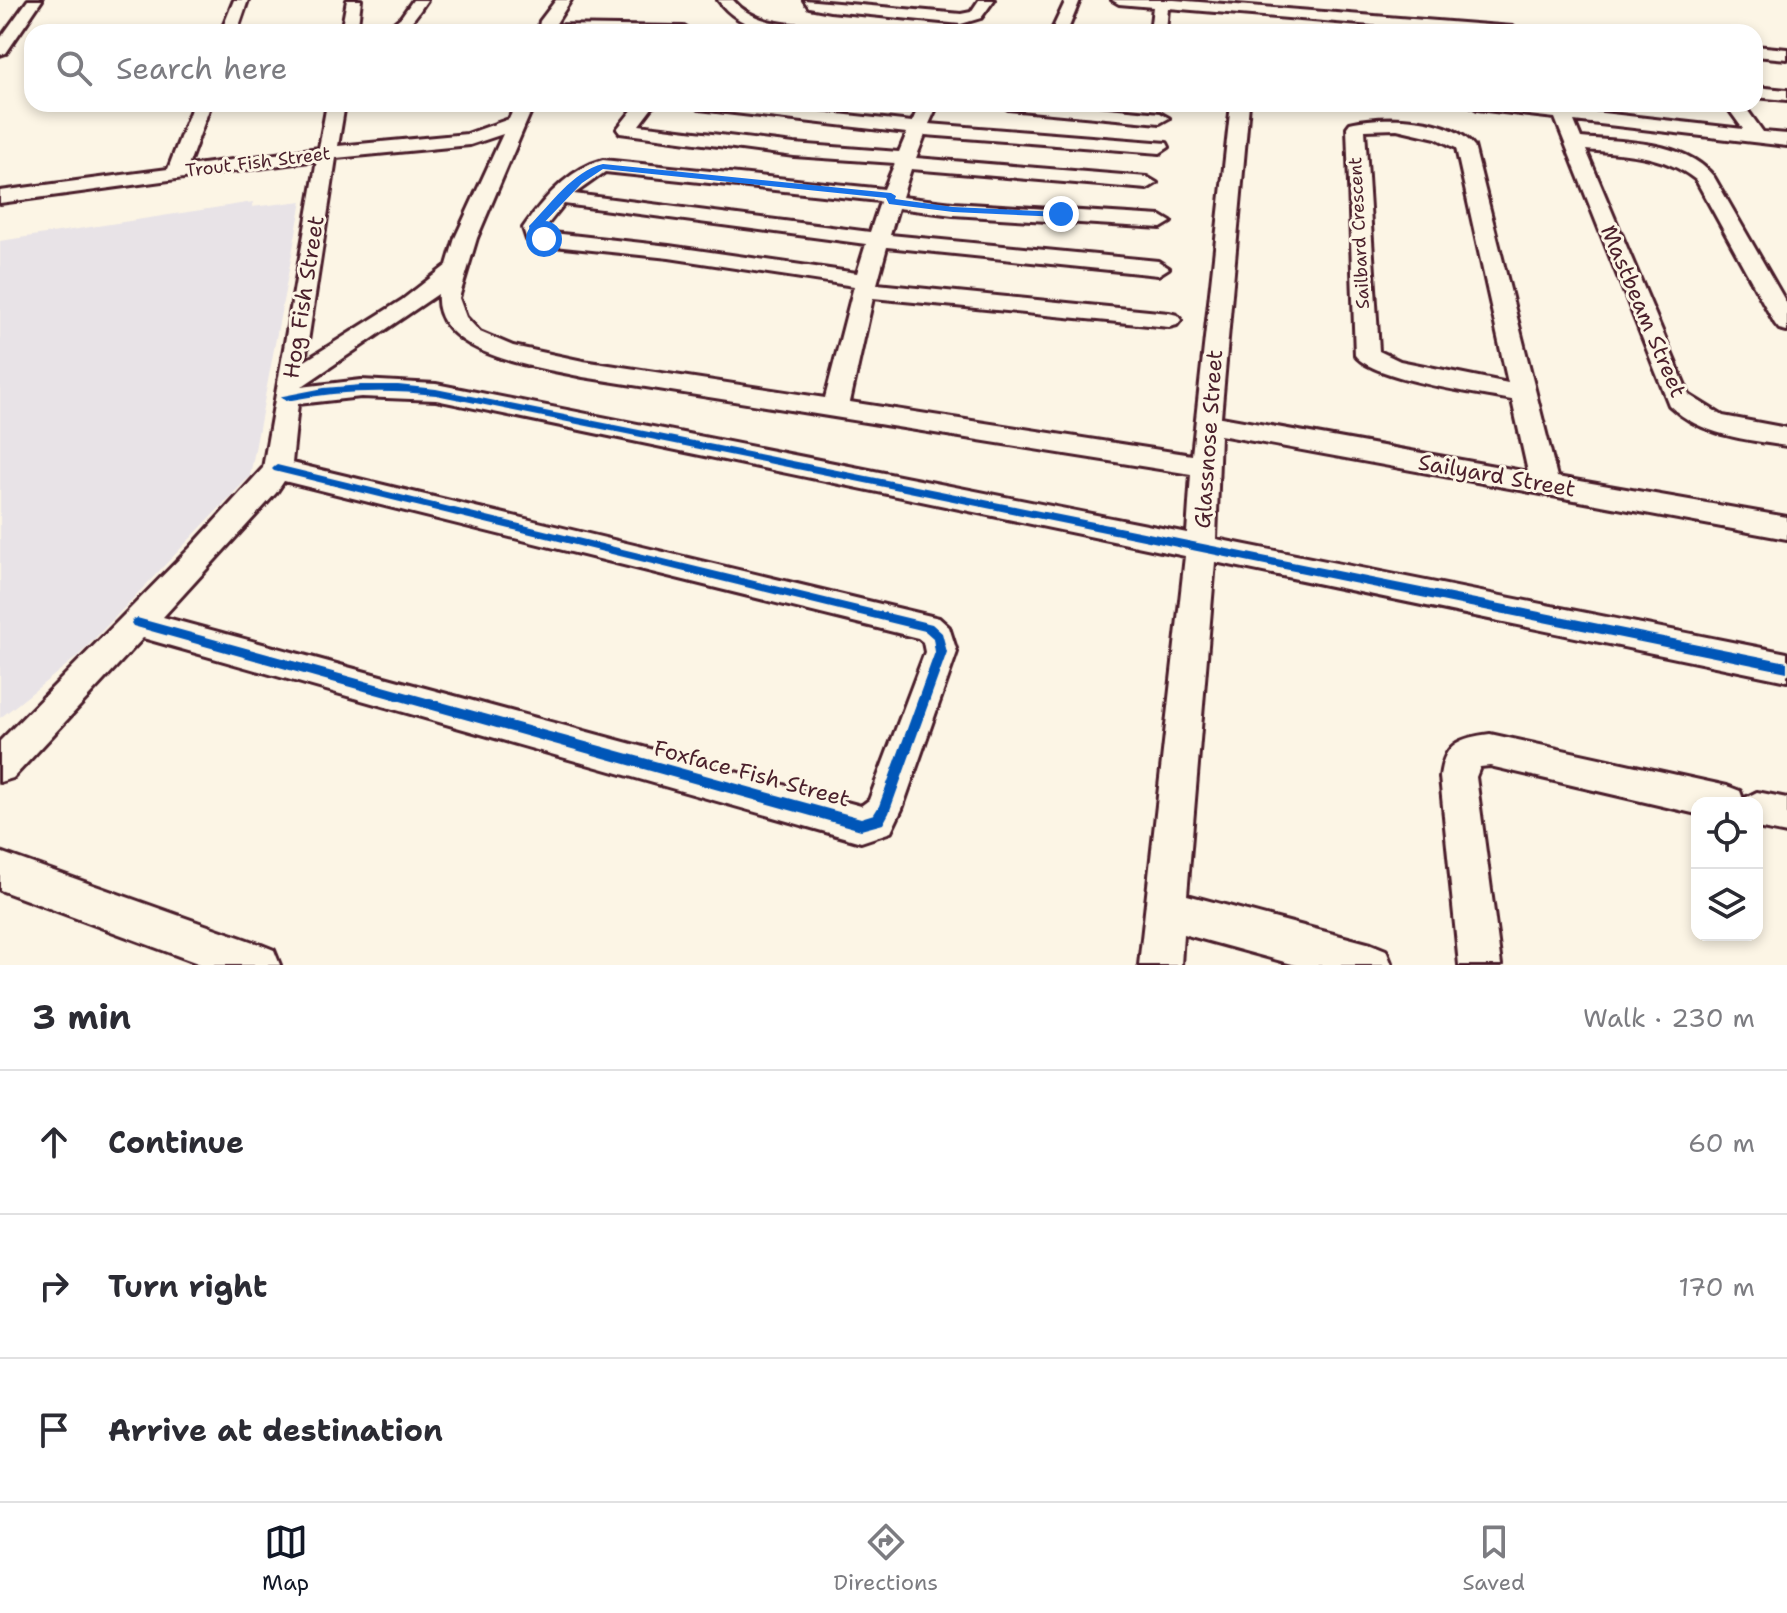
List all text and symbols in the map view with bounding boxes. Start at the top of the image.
search box [24,24,1763,112]
icon: search [52,46,96,90]
text: Search here [116,48,287,89]
street label: Trout Fish Street [184,141,332,183]
street label: Sailbard Crescent [1343,156,1375,310]
route end [1043,196,1079,232]
street label: Hog Fish Street [276,214,331,381]
route start [526,221,562,257]
street label: Mastbeam Street [1594,221,1693,402]
street label: Glassnose Street [1188,349,1229,530]
street label: Sailyard Street [1416,447,1578,504]
street label: Foxface Fish Street [651,733,853,814]
map controls [1691,797,1763,941]
button: locate [1691,797,1763,869]
button: layers [1691,869,1763,941]
text: 3 min [32,994,131,1040]
text: Walk · 230 m [1583,1000,1755,1035]
icon: ahead [32,1120,76,1164]
text: Continue [108,1122,244,1163]
text: 60 m [1688,1125,1755,1160]
icon: right [32,1264,76,1308]
text: Turn right [108,1266,267,1307]
text: 170 m [1678,1269,1755,1304]
icon: arrive [32,1408,76,1452]
text: Arrive at destination [108,1410,443,1451]
tab: Map [262,1520,309,1597]
tab: Directions [833,1520,938,1597]
tab: Saved [1462,1520,1525,1597]

